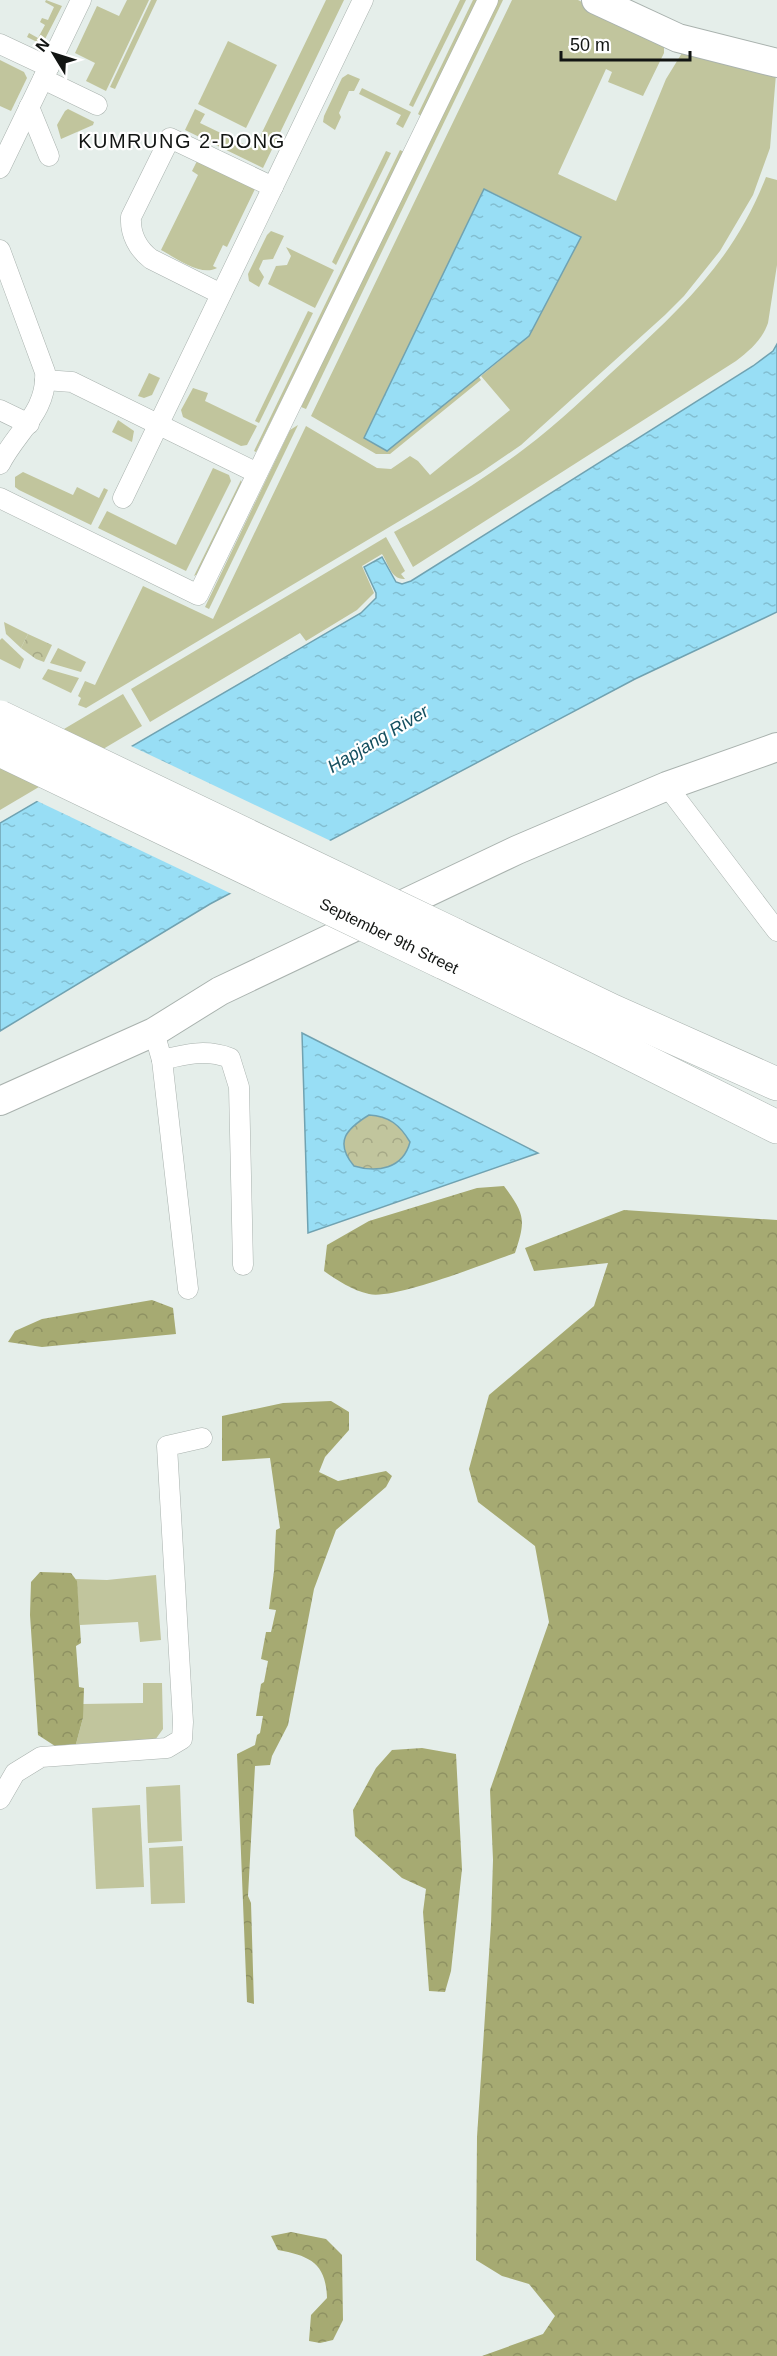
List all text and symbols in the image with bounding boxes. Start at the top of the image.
north arrow [24,24,84,84]
scale bar [561,24,690,62]
text: N [32,35,53,55]
text: 50 m [570,35,610,55]
district label: KUMRUNG 2-DONG [78,130,286,152]
water label: Hapjang River [324,701,433,777]
street label: September 9th Street [317,895,462,977]

